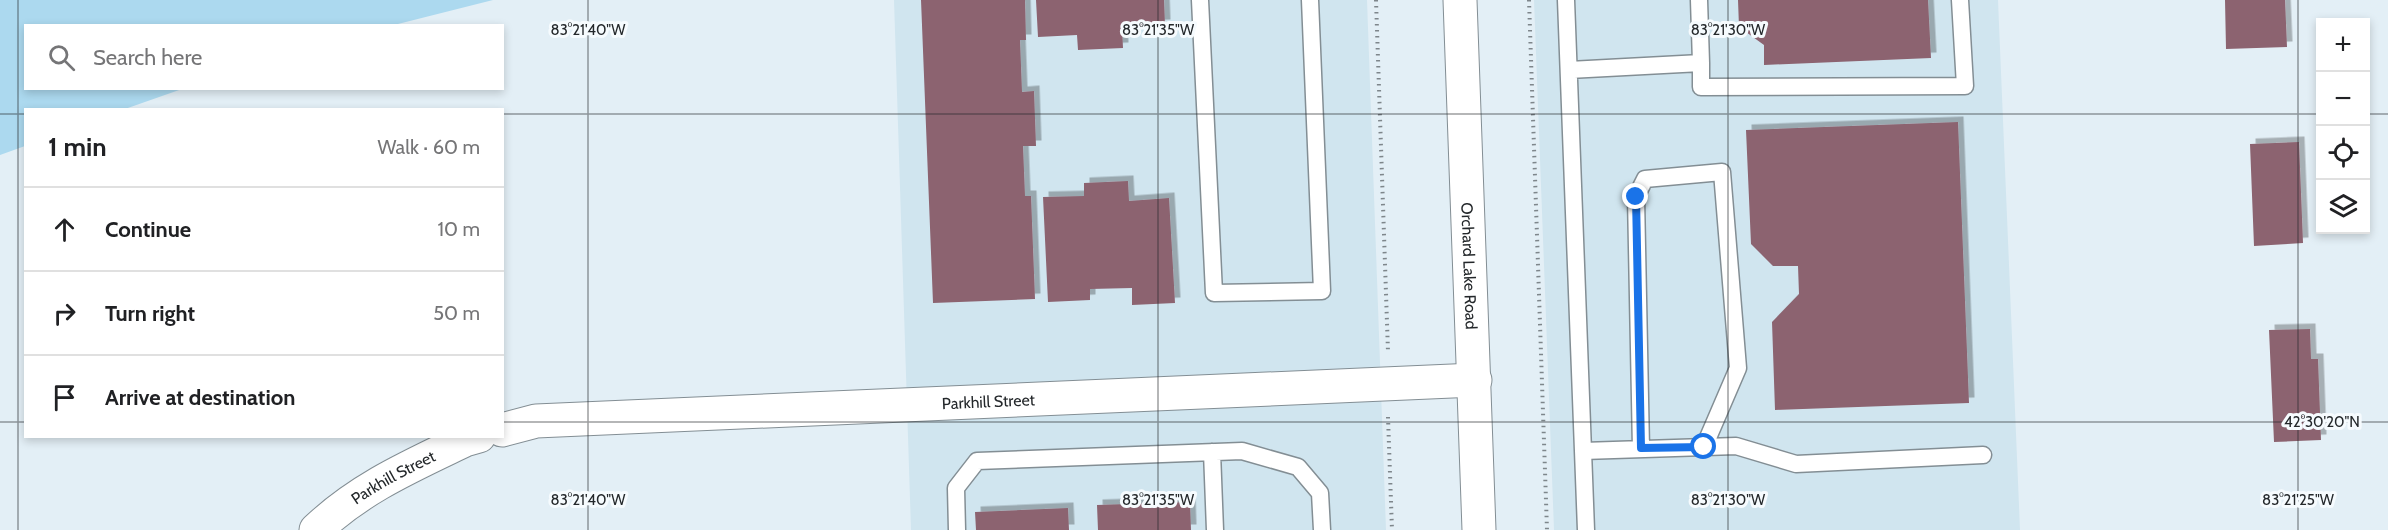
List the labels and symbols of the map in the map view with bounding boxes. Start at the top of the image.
text: 83°21'40"W [551,21,626,39]
text: 83°21'35"W [1122,21,1195,39]
text: 83°21'30"W [1691,21,1766,39]
route end [1622,183,1648,209]
street label: Orchard Lake Road [1458,202,1481,330]
street label: Parkhill Street [941,390,1036,413]
text: 42°30'20"N [2284,413,2360,431]
route start [1690,433,1716,459]
street label: Parkhill Street [347,446,439,508]
text: 83°21'40"W [551,491,626,509]
text: 83°21'35"W [1122,491,1195,509]
text: 83°21'30"W [1691,491,1766,509]
text: 83°21'25"W [2262,491,2335,509]

